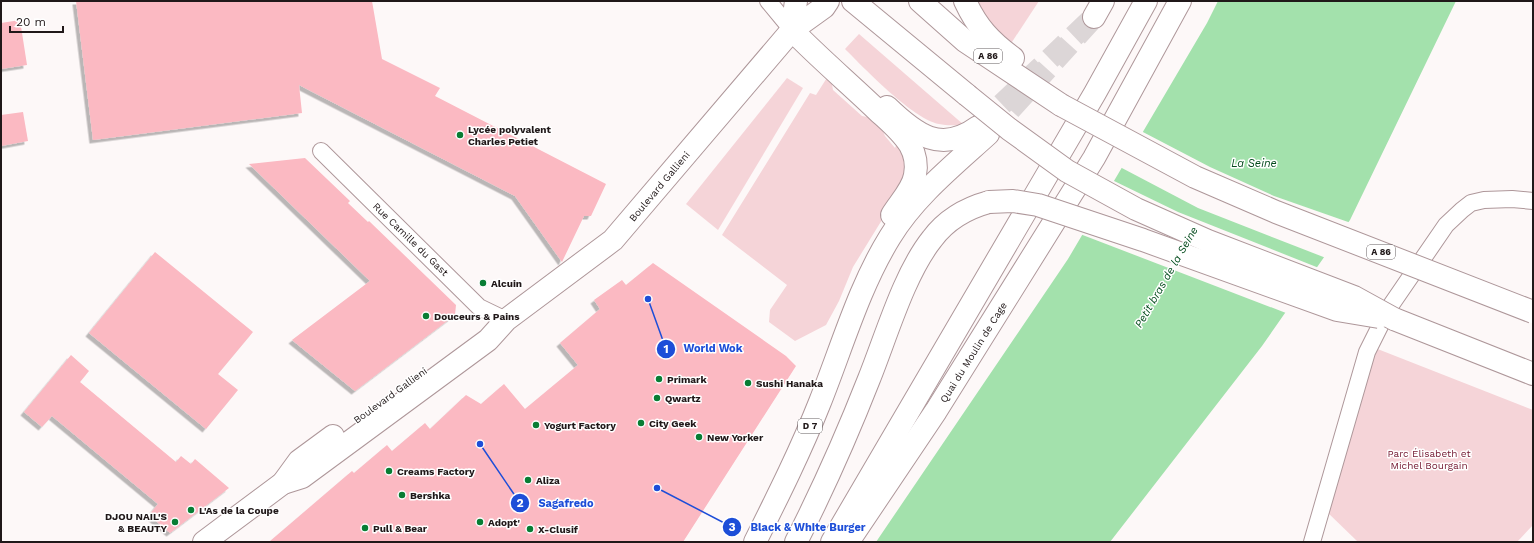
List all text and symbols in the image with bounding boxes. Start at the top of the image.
scale bar [10,8,63,34]
text: 20 m [16,15,46,29]
road number: A 86 [974,49,1002,63]
place label: Lycée polyvalent Charles Petiet [468,124,551,147]
marker: Lycée polyvalent Charles Petiet [455,130,465,140]
street label: Boulevard Gallieni [627,149,692,224]
water label: La Seine [1231,157,1277,170]
street label: Rue Camille du Gast [371,201,451,279]
water label: Petit bras de la Seine [1132,224,1201,330]
road number: A 86 [1367,245,1395,259]
marker: Alcuin [478,278,488,288]
place label: Alcuin [491,278,522,289]
street label: Quai du Moulin de Cage [938,300,1009,404]
marker: Douceurs & Pains [421,311,431,321]
place label: Douceurs & Pains [434,311,520,322]
callout: World Wok [656,337,751,360]
text: 1 [663,342,669,356]
text: World Wok [684,342,743,355]
street label: Boulevard Gallieni [351,365,429,426]
marker: Primark [654,374,664,384]
place label: Primark [667,374,707,385]
marker: Sushi Hanaka [743,378,753,388]
place label: Sushi Hanaka [756,378,823,389]
marker: Qwartz [652,393,662,403]
place label: Qwartz [665,393,701,404]
marker: City Geek [636,418,646,428]
place label: City Geek [649,418,697,429]
road number: D 7 [798,419,822,433]
marker: Yogurt Factory [531,420,541,430]
place label: Yogurt Factory [544,420,616,431]
marker: New Yorker [694,432,704,442]
place label: New Yorker [707,432,764,443]
park label: Parc Élisabeth et Michel Bourgain [1387,448,1471,471]
marker: Creams Factory [384,466,394,476]
place label: Creams Factory [397,466,475,477]
marker: Aliza [523,475,533,485]
place label: Aliza [536,475,560,486]
marker: Bershka [397,490,407,500]
place label: Bershka [410,490,451,501]
callout: Sagafredo [510,491,601,514]
text: 2 [516,496,524,510]
text: Sagafredo [538,497,594,510]
marker: L'As de la Coupe [186,505,196,515]
place label: L'As de la Coupe [199,505,279,516]
place label: DJOU NAIL'S & BEAUTY [105,511,168,534]
callout: Black & White Burger [722,516,874,539]
marker: DJOU NAIL'S & BEAUTY [170,517,180,527]
marker: Adopt' [475,517,485,527]
place label: Adopt' [488,517,521,528]
text: 3 [728,520,736,534]
text: Black & White Burger [750,521,866,534]
marker: Pull & Bear [360,523,370,533]
place label: Pull & Bear [373,523,428,534]
marker: X-Clusif [525,524,535,534]
place label: X-Clusif [538,524,579,535]

